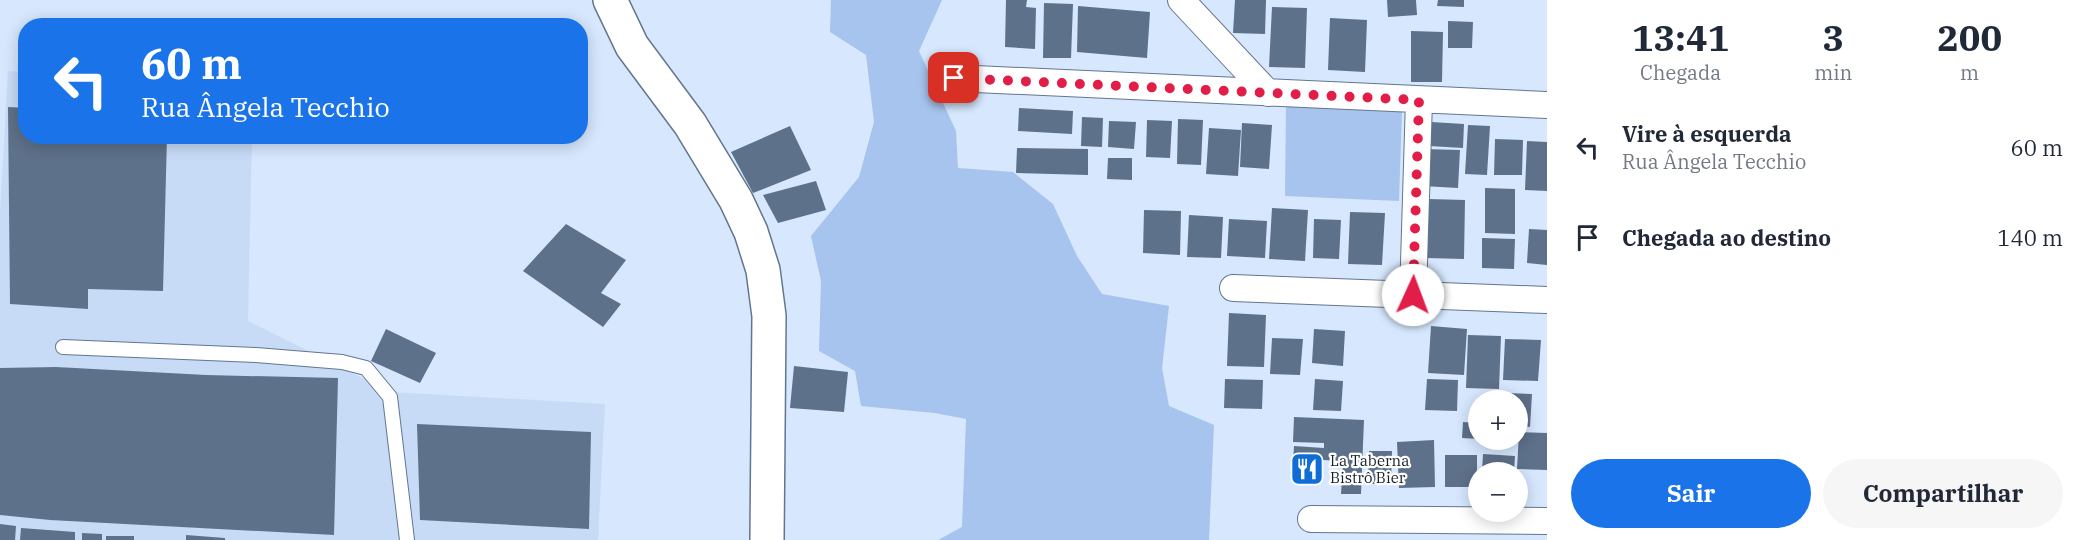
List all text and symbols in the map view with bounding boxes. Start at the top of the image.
text: 13:41 [1632,14,1729,61]
text: 3 [1822,14,1844,61]
text: 200 [1937,14,2002,61]
text: 60 m [141,36,242,91]
icon: left [42,42,120,120]
pin [928,52,979,103]
text: Chegada [1640,59,1721,86]
text: min [1814,59,1852,86]
text: m [1960,59,1979,86]
icon: arrive [937,61,970,94]
text: Rua Ângela Tecchio [141,89,390,124]
text: Vire à esquerda [1622,119,1792,148]
icon: left [1571,131,1604,164]
text: 60 m [2011,133,2063,162]
text: Rua Ângela Tecchio [1622,148,1806,175]
icon: arrive [1571,221,1604,254]
text: Chegada ao destino [1622,223,1831,252]
text: 140 m [1997,223,2063,252]
position arrow [1381,263,1445,327]
map controls [1468,390,1528,522]
button: + [1468,390,1528,450]
restaurant icon: La Taberna Bistrô Bier [1289,451,1325,487]
place label: La Taberna Bistrô Bier [1330,451,1409,487]
button: Sair [1571,459,1811,528]
button: Compartilhar [1823,459,2063,528]
button: − [1468,462,1528,522]

